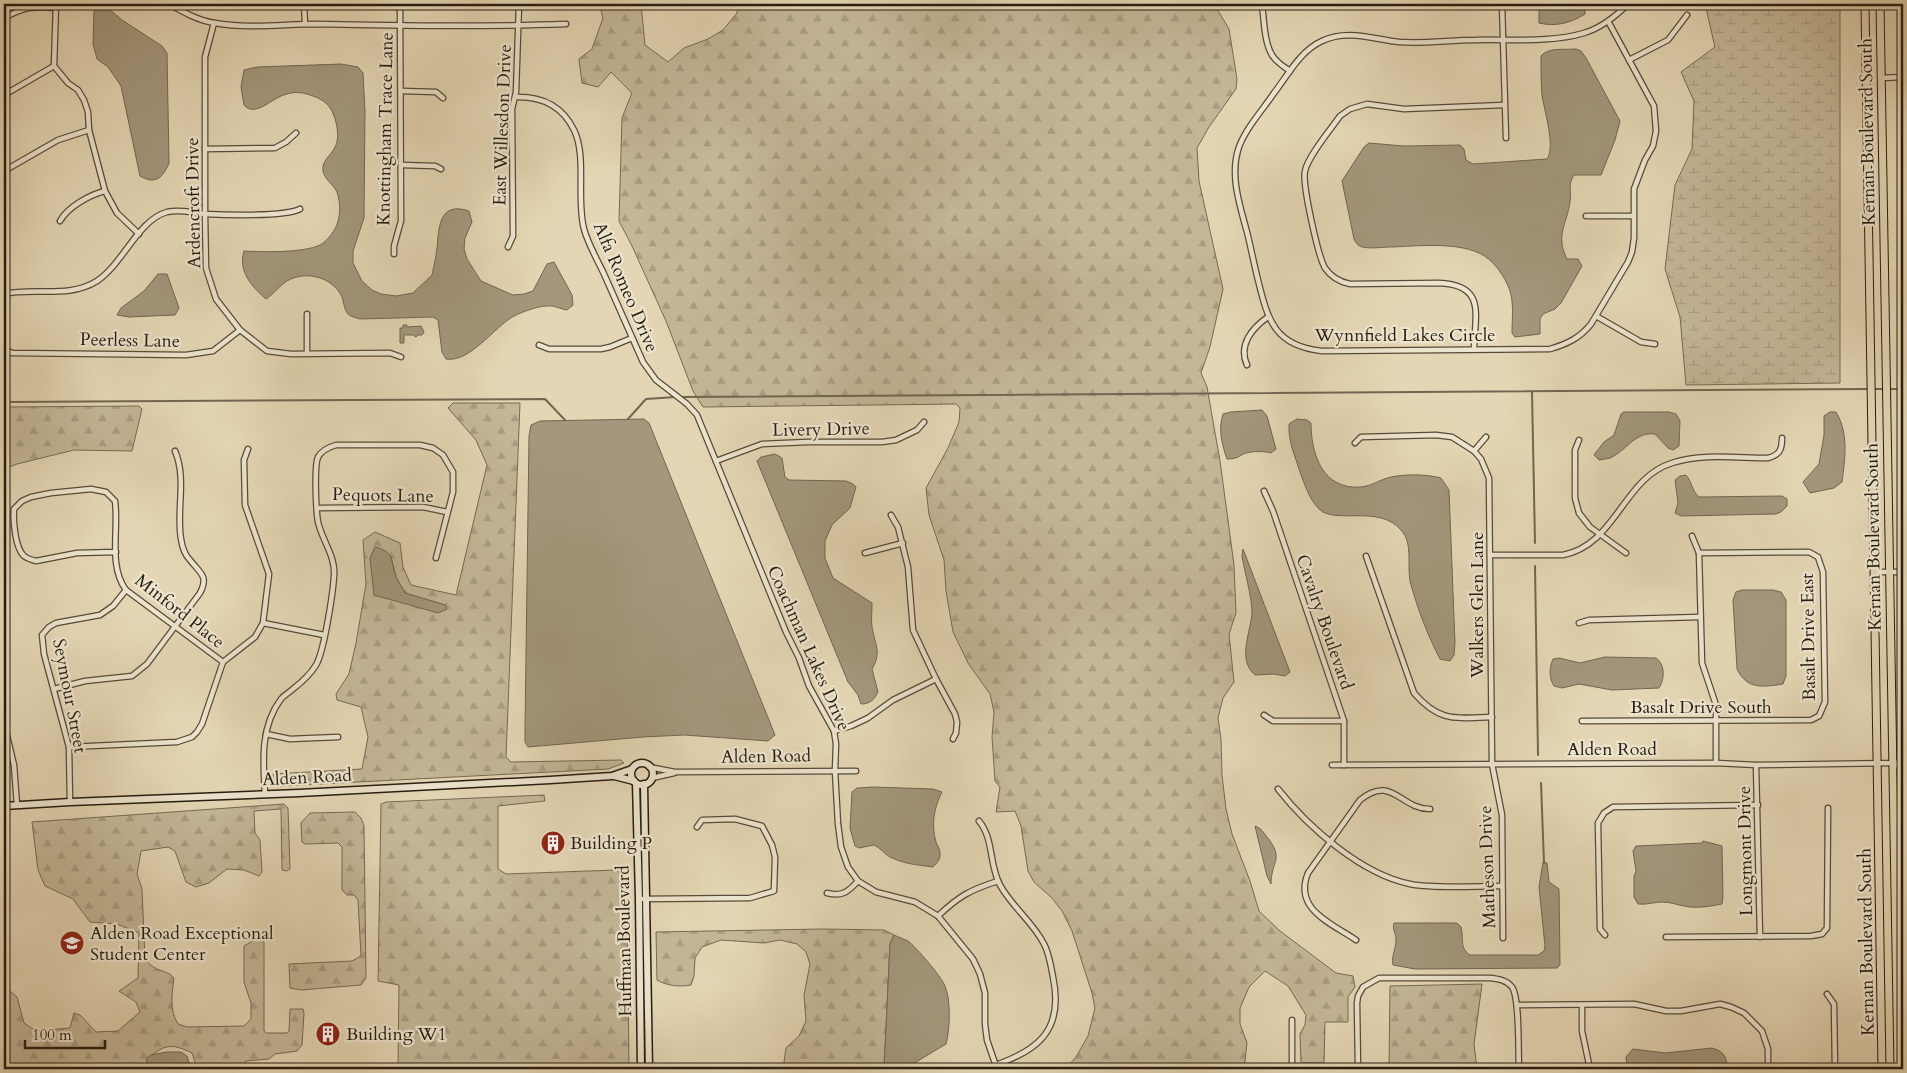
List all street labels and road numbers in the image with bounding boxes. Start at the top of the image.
street label: Knottingham Trace Lane [371,32,400,226]
street label: Kernan Boulevard South [1853,38,1882,226]
street label: East Willesdon Drive [487,44,518,206]
street label: Ardencroft Drive [180,137,207,269]
street label: Alfa Romeo Drive [587,218,664,356]
street label: Wynnfield Lakes Circle [1314,323,1495,348]
street label: Peerless Lane [80,327,180,354]
street label: Livery Drive [772,416,870,443]
street label: Kernan Boulevard South [1859,443,1888,631]
street label: Pequots Lane [332,482,434,509]
street label: Walkers Glen Lane [1465,532,1490,679]
street label: Cavalry Boulevard [1290,551,1360,694]
street label: Coachman Lakes Drive [761,562,856,735]
street label: Minford Place [130,568,230,654]
street label: Basalt Drive East [1795,573,1822,701]
street label: Seymour Street [46,637,93,756]
street label: Basalt Drive South [1630,695,1772,720]
street label: Alden Road [1567,737,1657,762]
street label: Alden Road [721,743,812,770]
street label: Alden Road [262,763,353,792]
street label: Longmont Drive [1732,786,1759,916]
street label: Matheson Drive [1473,805,1502,929]
street label: Kernan Boulevard South [1852,848,1881,1036]
street label: Huffman Boulevard [611,865,638,1017]

